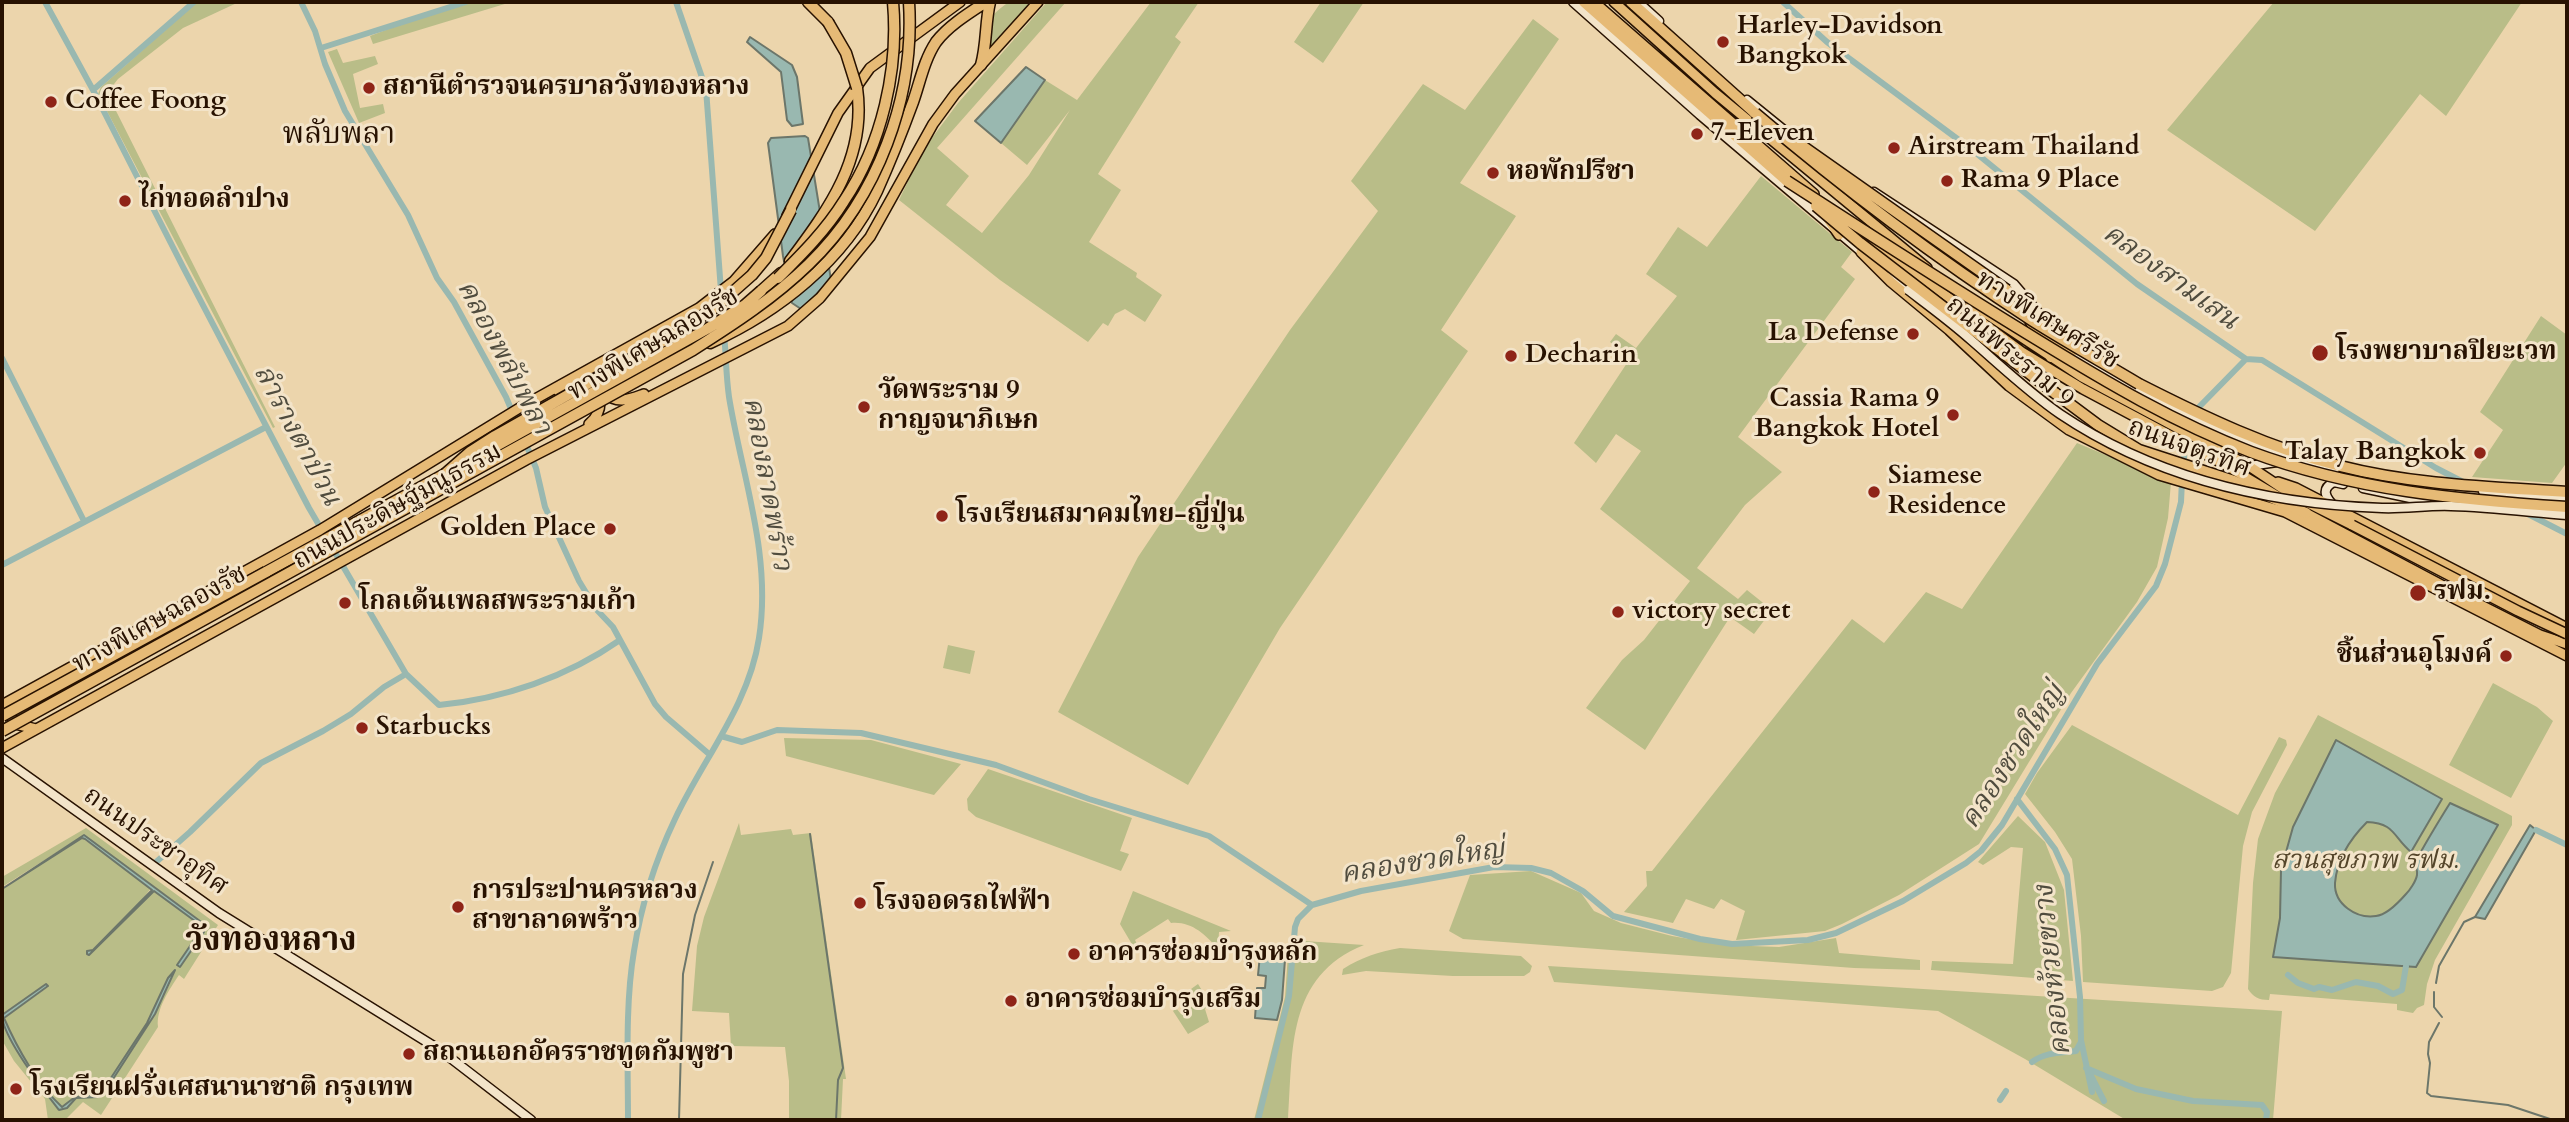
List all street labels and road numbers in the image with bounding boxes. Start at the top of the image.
street label: ทางพิเศษศรีรัช [1970,265,2124,377]
street label: ทางพิเศษฉลองรัช [563,282,745,408]
street label: ถนนพระราม 9 [1939,290,2079,416]
street label: ถนนจตุรทิศ [2123,412,2255,486]
street label: ถนนประดิษฐ์มนูธรรม [288,437,508,577]
street label: ทางพิเศษฉลองรัช [68,559,252,681]
street label: ถนนประชาอุทิศ [77,781,233,903]

